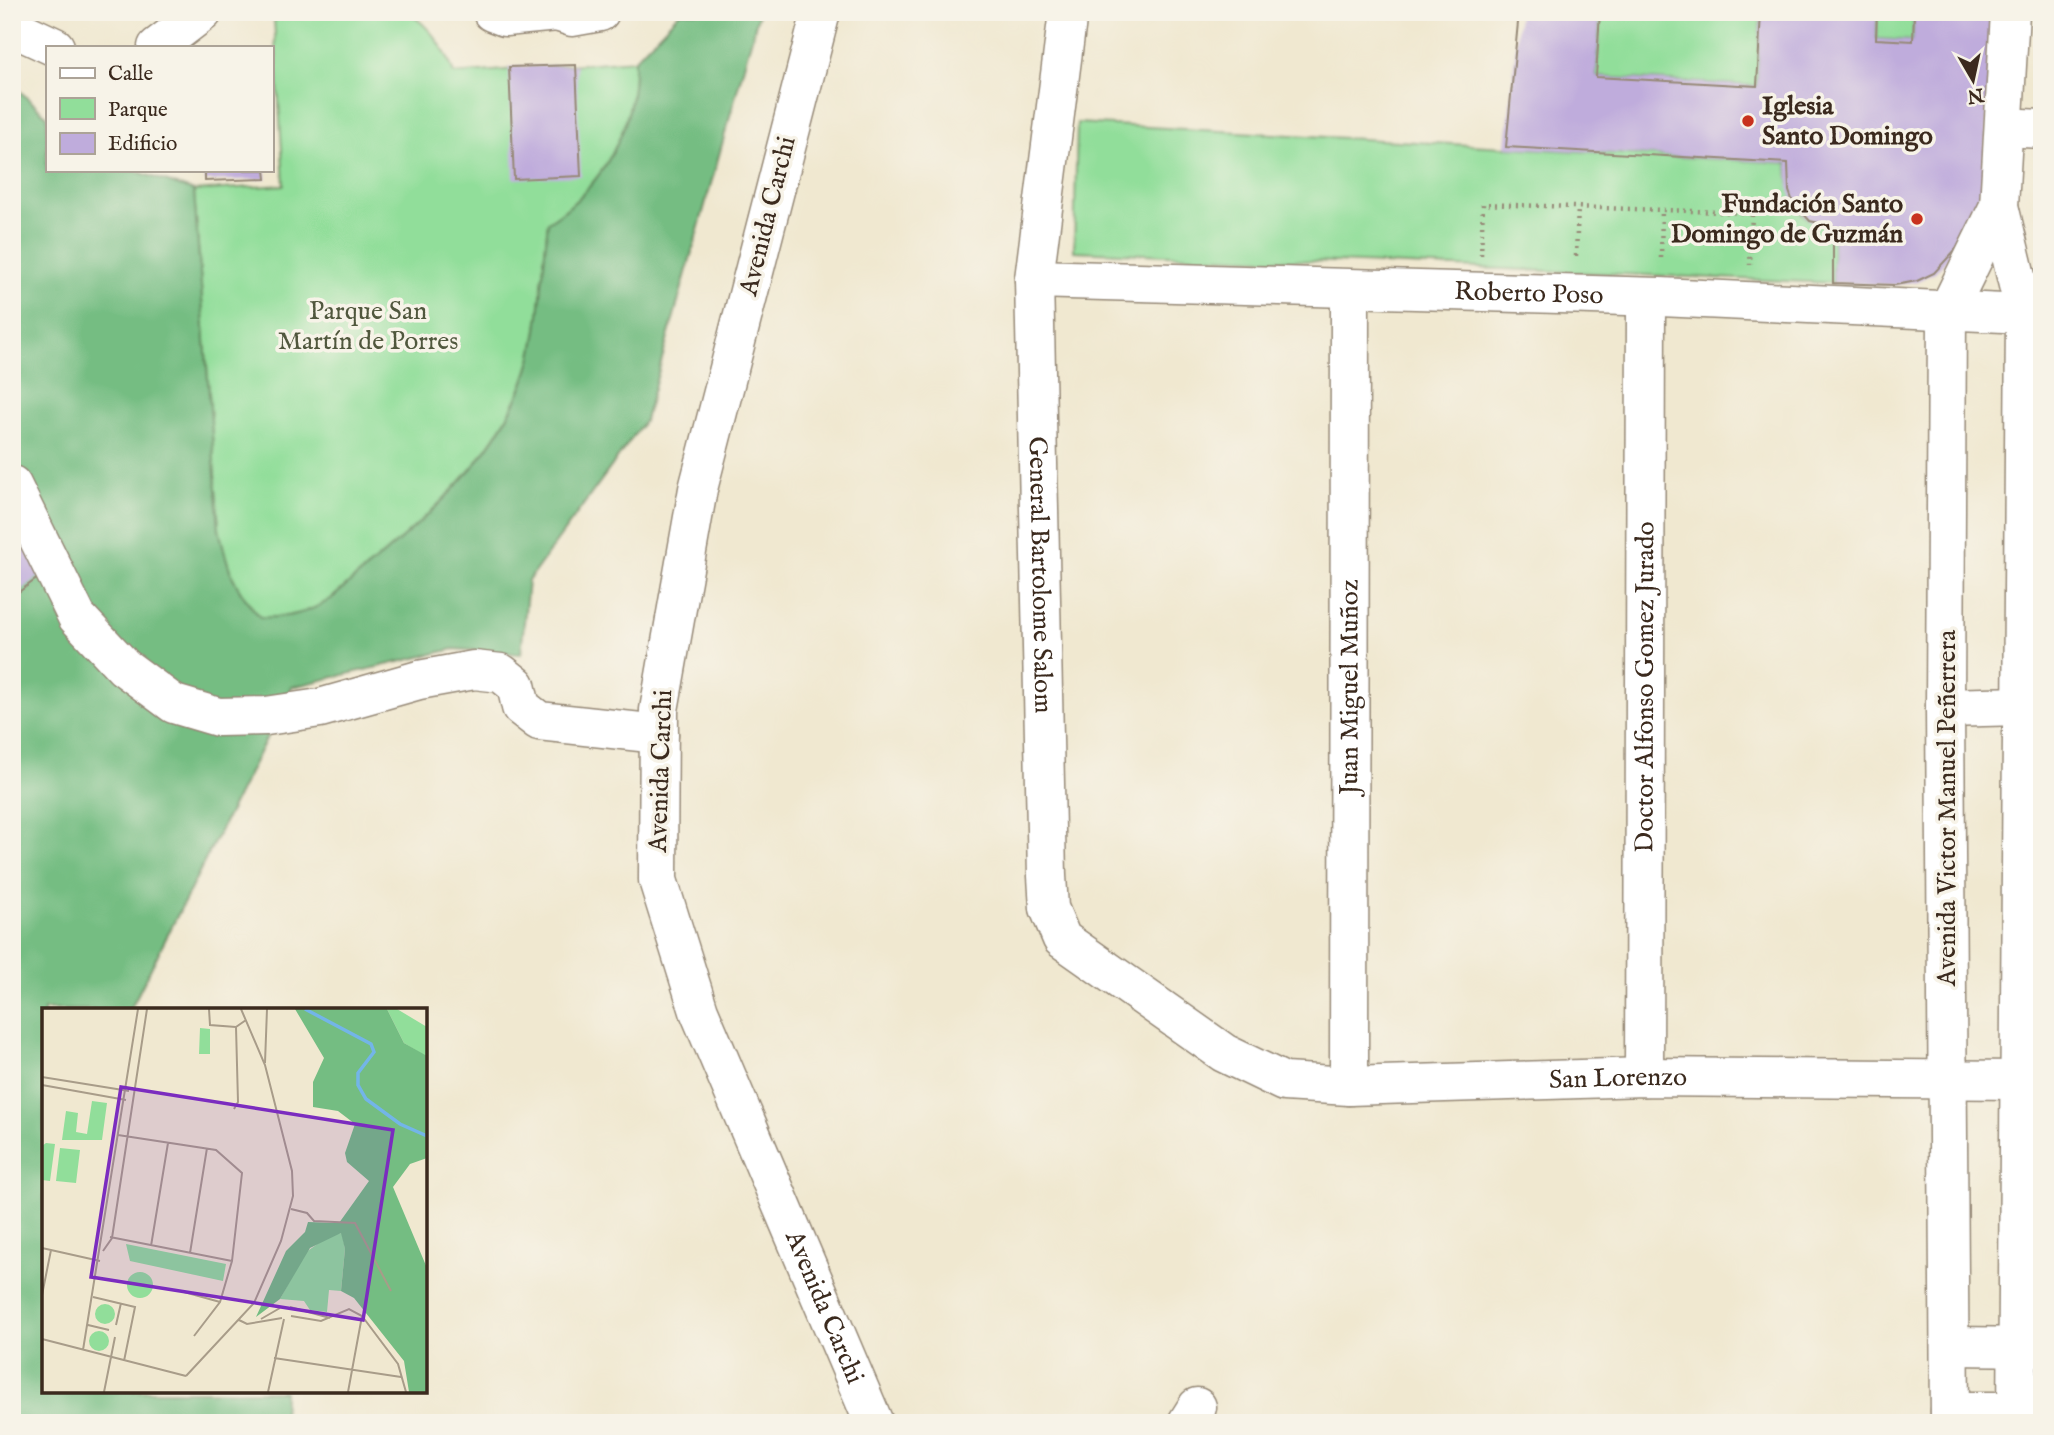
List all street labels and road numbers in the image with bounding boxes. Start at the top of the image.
street label: Avenida Carchi [732,133,804,300]
street label: Roberto Poso [1454,275,1604,312]
street label: General Bartolome Salom [1021,436,1060,714]
street label: Doctor Alfonso Gomez Jurado [1628,521,1662,853]
street label: Juan Miguel Muñoz [1333,579,1366,798]
street label: Avenida Victor Manuel Peñerrera [1931,629,1964,987]
street label: Avenida Carchi [642,689,680,854]
street label: San Lorenzo [1548,1060,1687,1096]
street label: Avenida Carchi [777,1225,872,1389]

